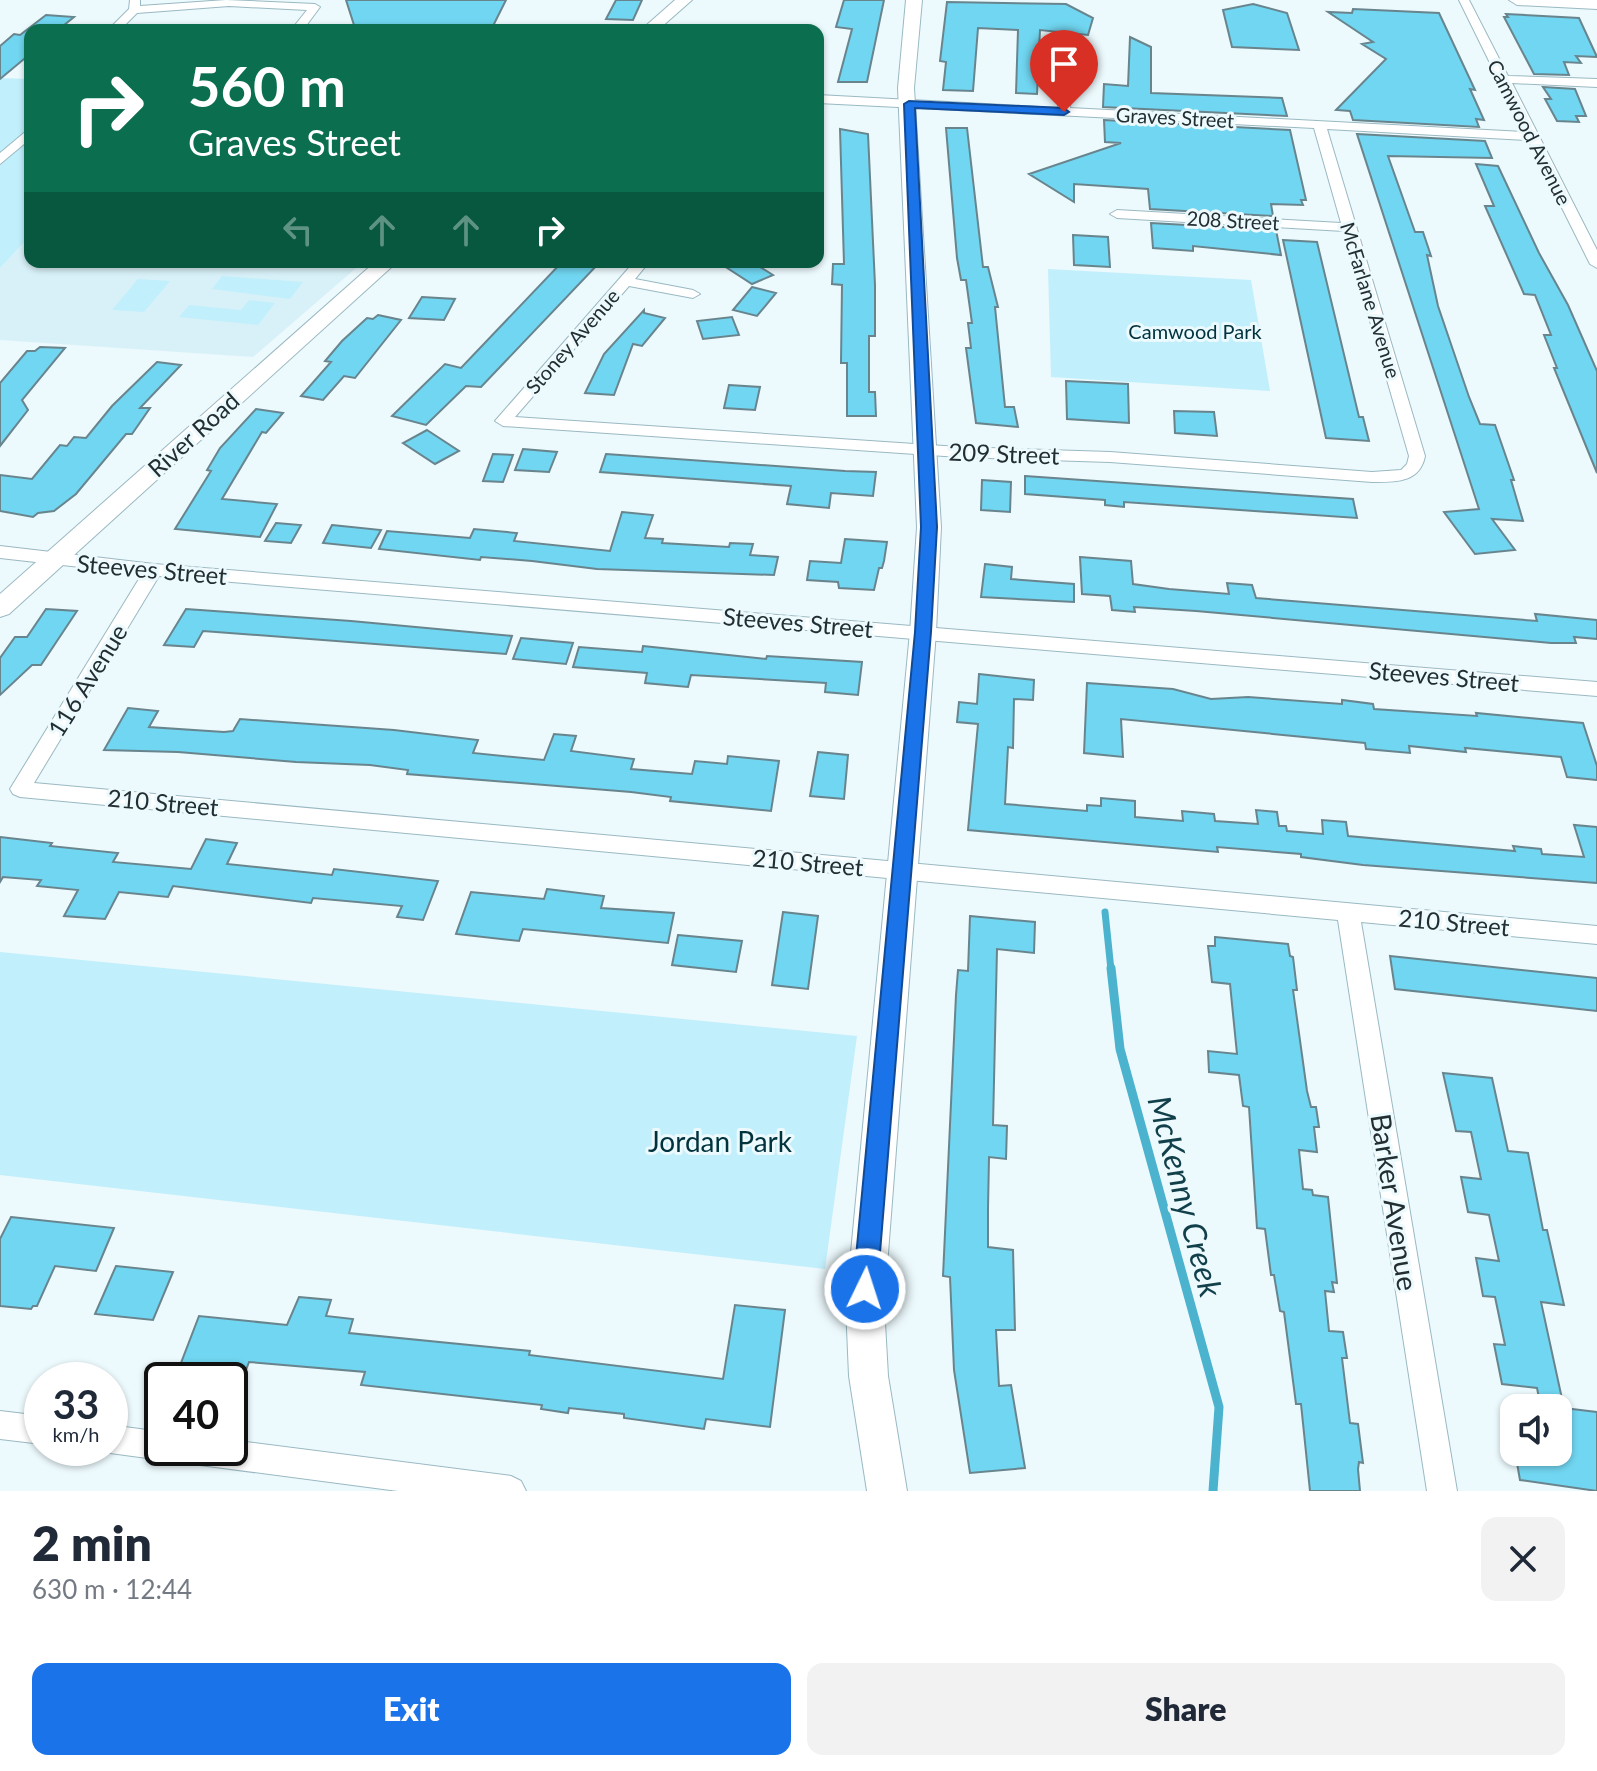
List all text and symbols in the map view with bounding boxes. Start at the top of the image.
pin [1030,30,1098,112]
icon: arrive [1042,42,1086,86]
text: 560 m [188,52,346,119]
street label: Camwood Avenue [1483,55,1577,209]
icon: right [56,56,160,160]
street label: Graves Street [1115,102,1235,132]
text: Graves Street [188,120,401,164]
street label: 208 Street [1186,206,1280,234]
icon: left [276,208,320,252]
icon: ahead [360,208,404,252]
icon: ahead [444,208,488,252]
icon: right [528,208,572,252]
street label: McFarlane Avenue [1336,219,1406,381]
street label: Stoney Avenue [520,284,624,398]
park label: Camwood Park [1128,319,1263,343]
street label: River Road [141,385,245,483]
street label: 209 Street [948,437,1060,469]
street label: Steeves Street [76,548,229,590]
street label: Steeves Street [722,601,875,643]
street label: 116 Avenue [41,619,133,741]
street label: Steeves Street [1368,655,1521,697]
street label: 210 Street [106,783,220,821]
street label: 210 Street [751,843,865,881]
street label: 210 Street [1397,903,1511,941]
water label: McKenny Creek [1140,1091,1232,1302]
street label: Barker Avenue [1364,1111,1426,1293]
park label: Jordan Park [648,1124,793,1158]
position arrow [823,1247,907,1331]
speed limit sign: 40 [144,1362,248,1466]
text: 33 [53,1380,99,1428]
map controls [1500,1394,1572,1466]
button: sound [1500,1394,1572,1466]
text: km/h [53,1422,99,1446]
text: 2 min [32,1514,152,1571]
button: close [1481,1517,1565,1601]
text: 630 m · 12:44 [32,1573,192,1605]
button: Exit [32,1663,791,1755]
button: Share [807,1663,1565,1755]

